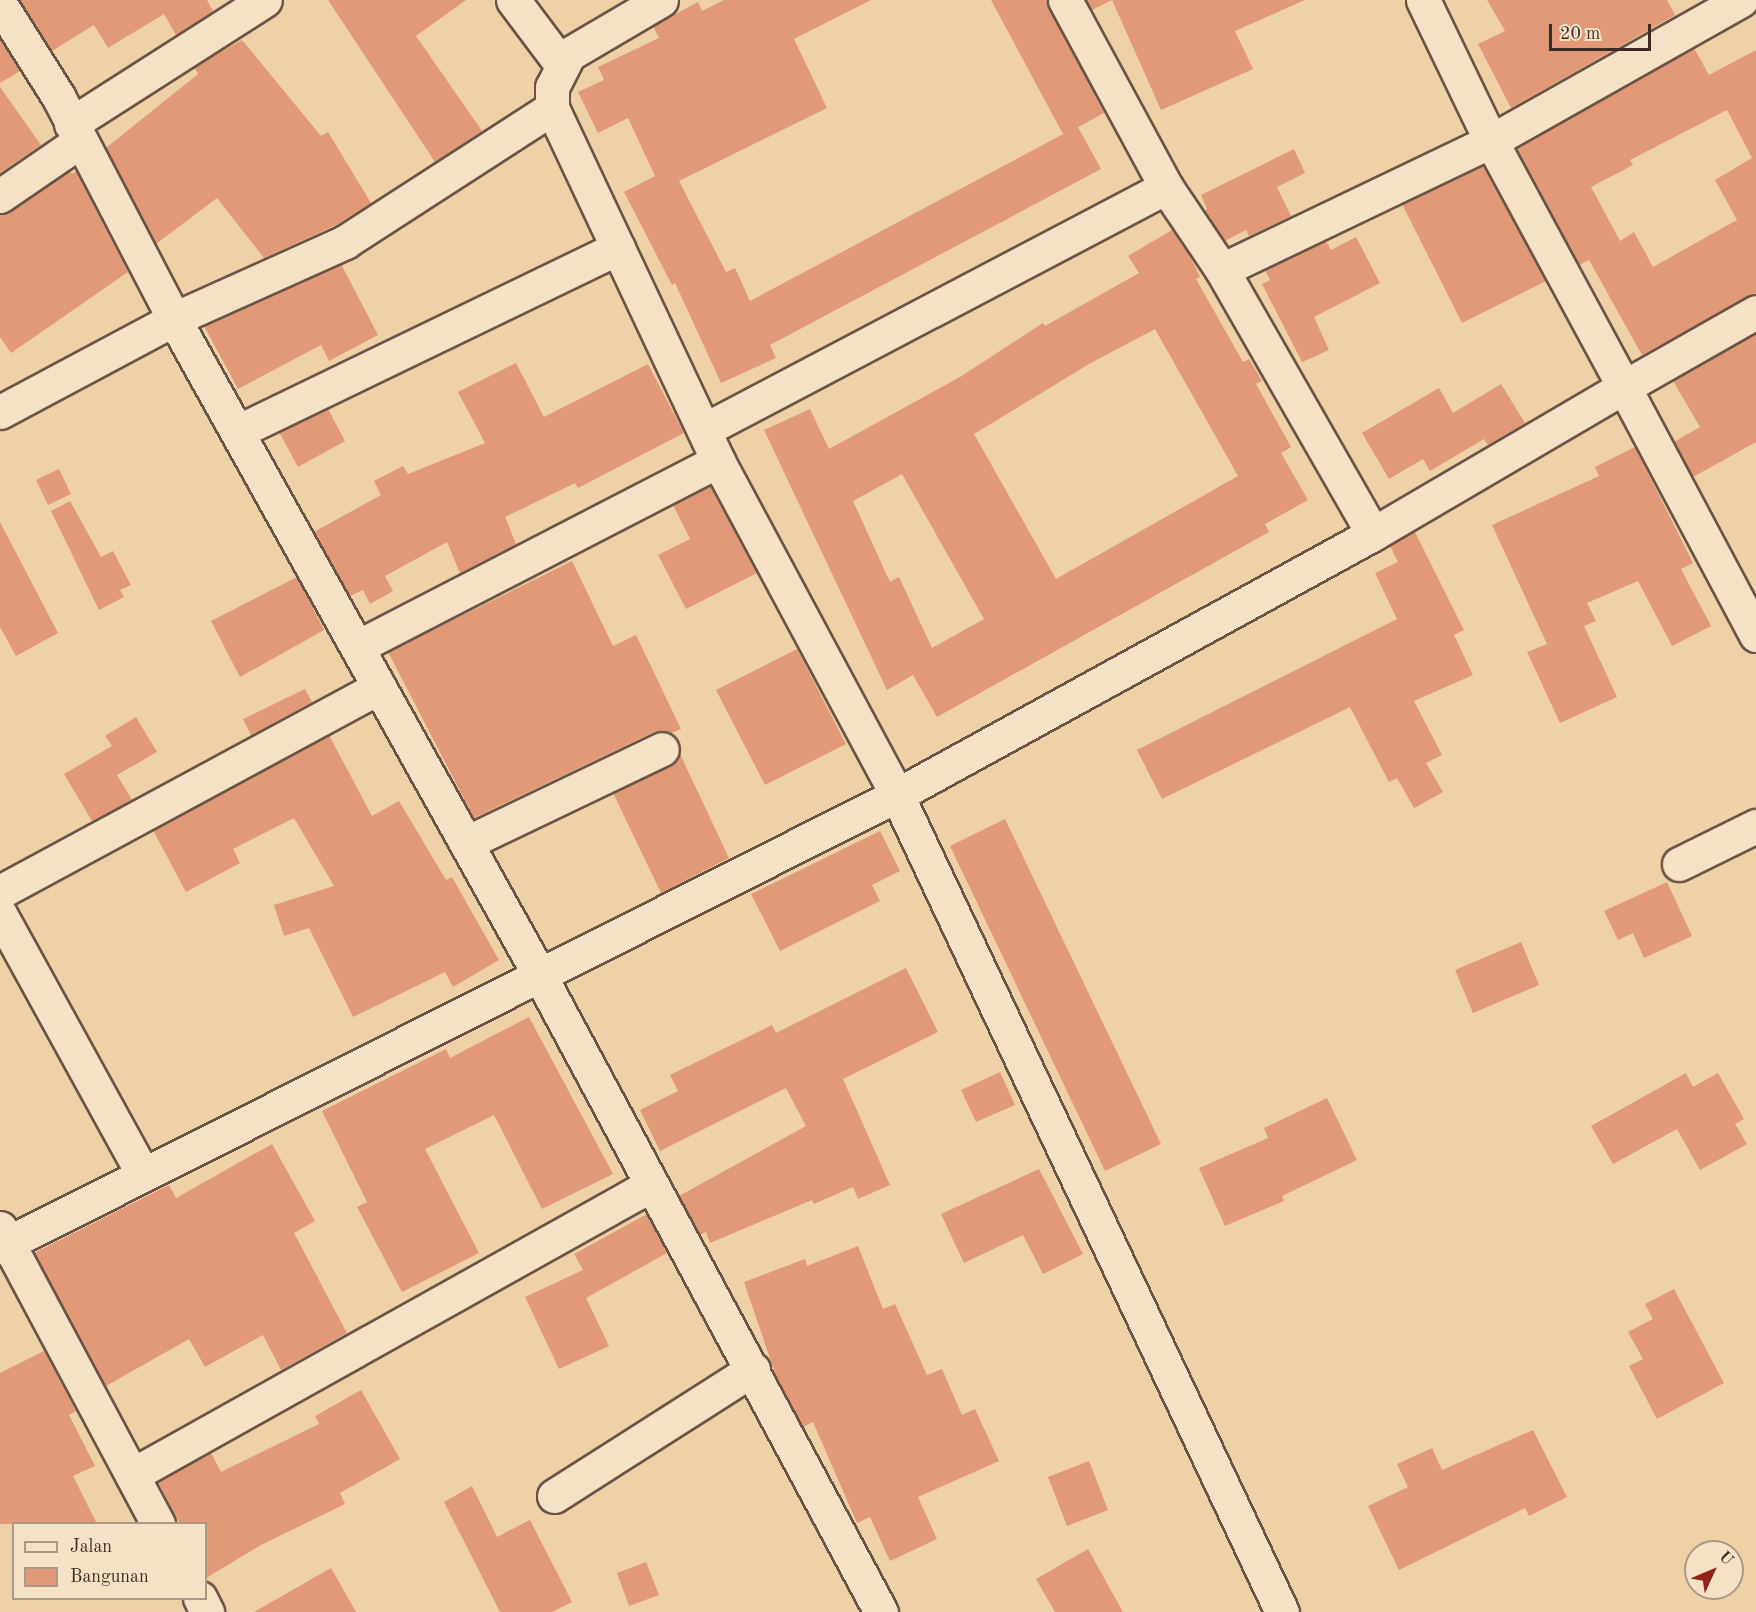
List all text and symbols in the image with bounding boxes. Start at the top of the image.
scale bar [1552,12,1654,50]
text: 20 m [1560,25,1600,43]
legend [12,1522,207,1600]
text: Jalan [70,1538,112,1556]
north arrow [1684,1540,1744,1600]
text: U [1715,1549,1736,1569]
text: Bangunan [70,1568,149,1586]

